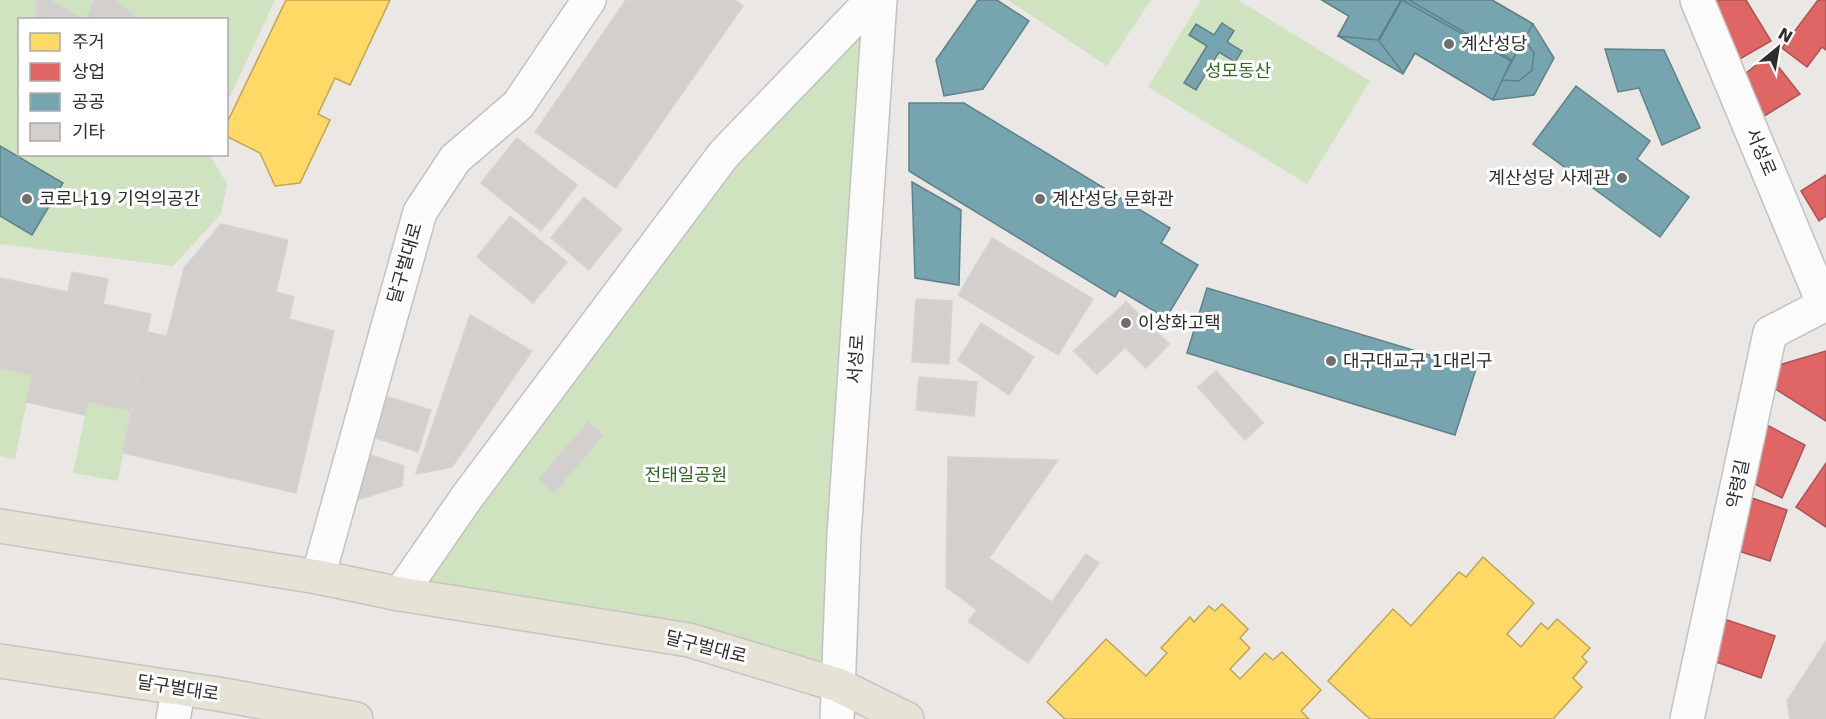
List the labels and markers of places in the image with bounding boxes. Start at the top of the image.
place label: 계산성당 [1461,33,1527,54]
marker: 계산성당 [1442,37,1456,51]
place label: 계산성당 사제관 [1488,167,1610,188]
marker: 계산성당 사제관 [1615,171,1629,185]
place label: 코로나19 기억의공간 [39,188,200,209]
place label: 계산성당 문화관 [1052,188,1174,209]
marker: 코로나19 기억의공간 [20,192,34,206]
marker: 계산성당 문화관 [1033,192,1047,206]
place label: 이상화고택 [1138,312,1221,333]
marker: 이상화고택 [1119,316,1133,330]
place label: 대구대교구 1대리구 [1343,350,1493,371]
marker: 대구대교구 1대리구 [1324,354,1338,368]

